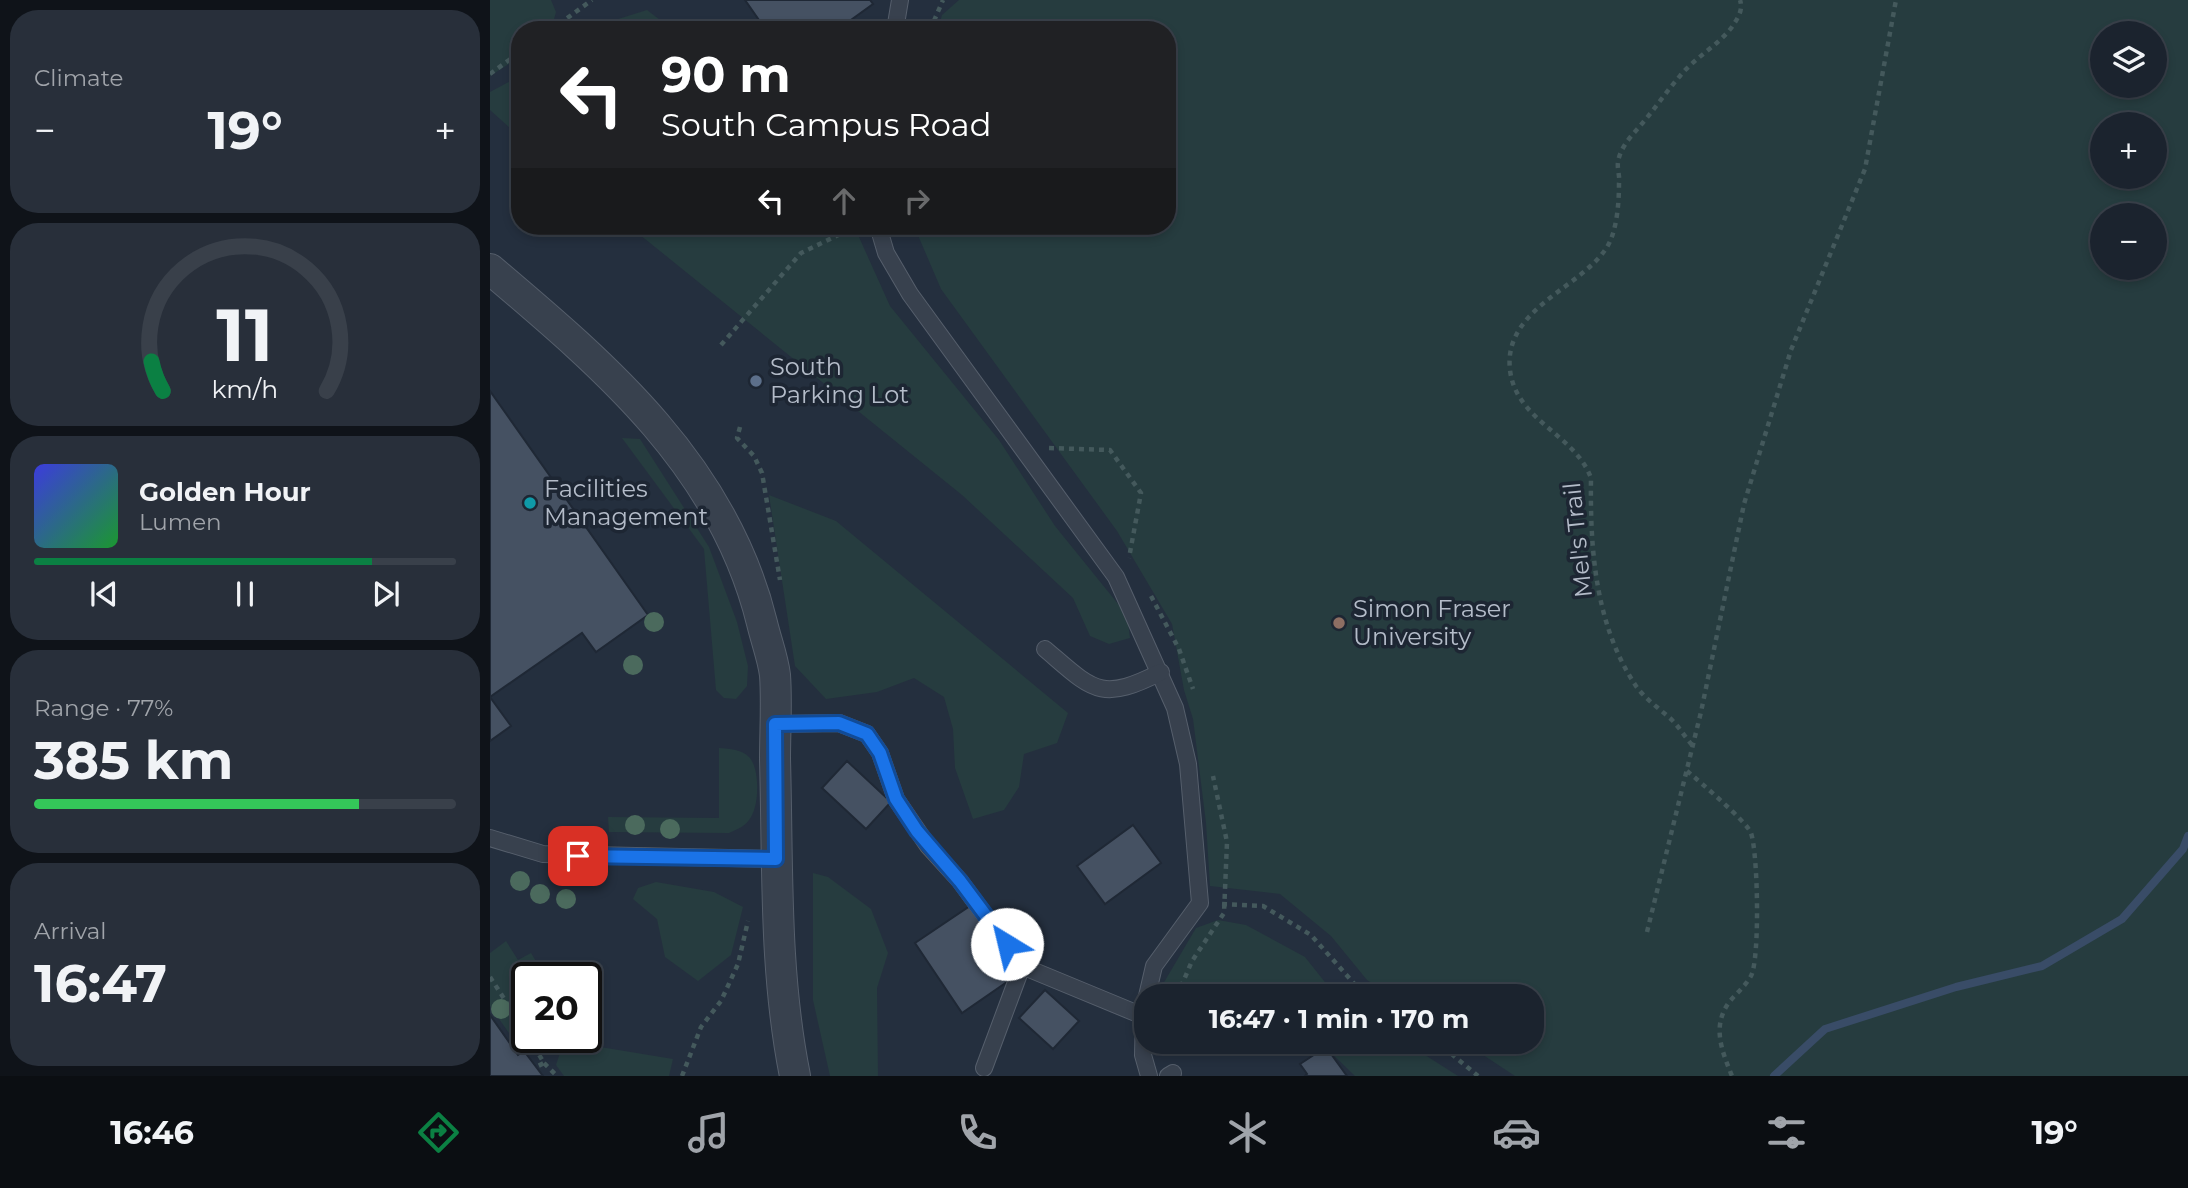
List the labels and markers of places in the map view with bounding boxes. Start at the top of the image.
place label: South Parking Lot [770,352,909,409]
marker: South Parking Lot [748,373,764,389]
place label: Facilities Management [544,474,709,531]
marker: Facilities Management [522,495,538,511]
place label: Simon Fraser University [1353,594,1511,651]
marker: Simon Fraser University [1331,615,1347,631]
pin [548,826,608,886]

